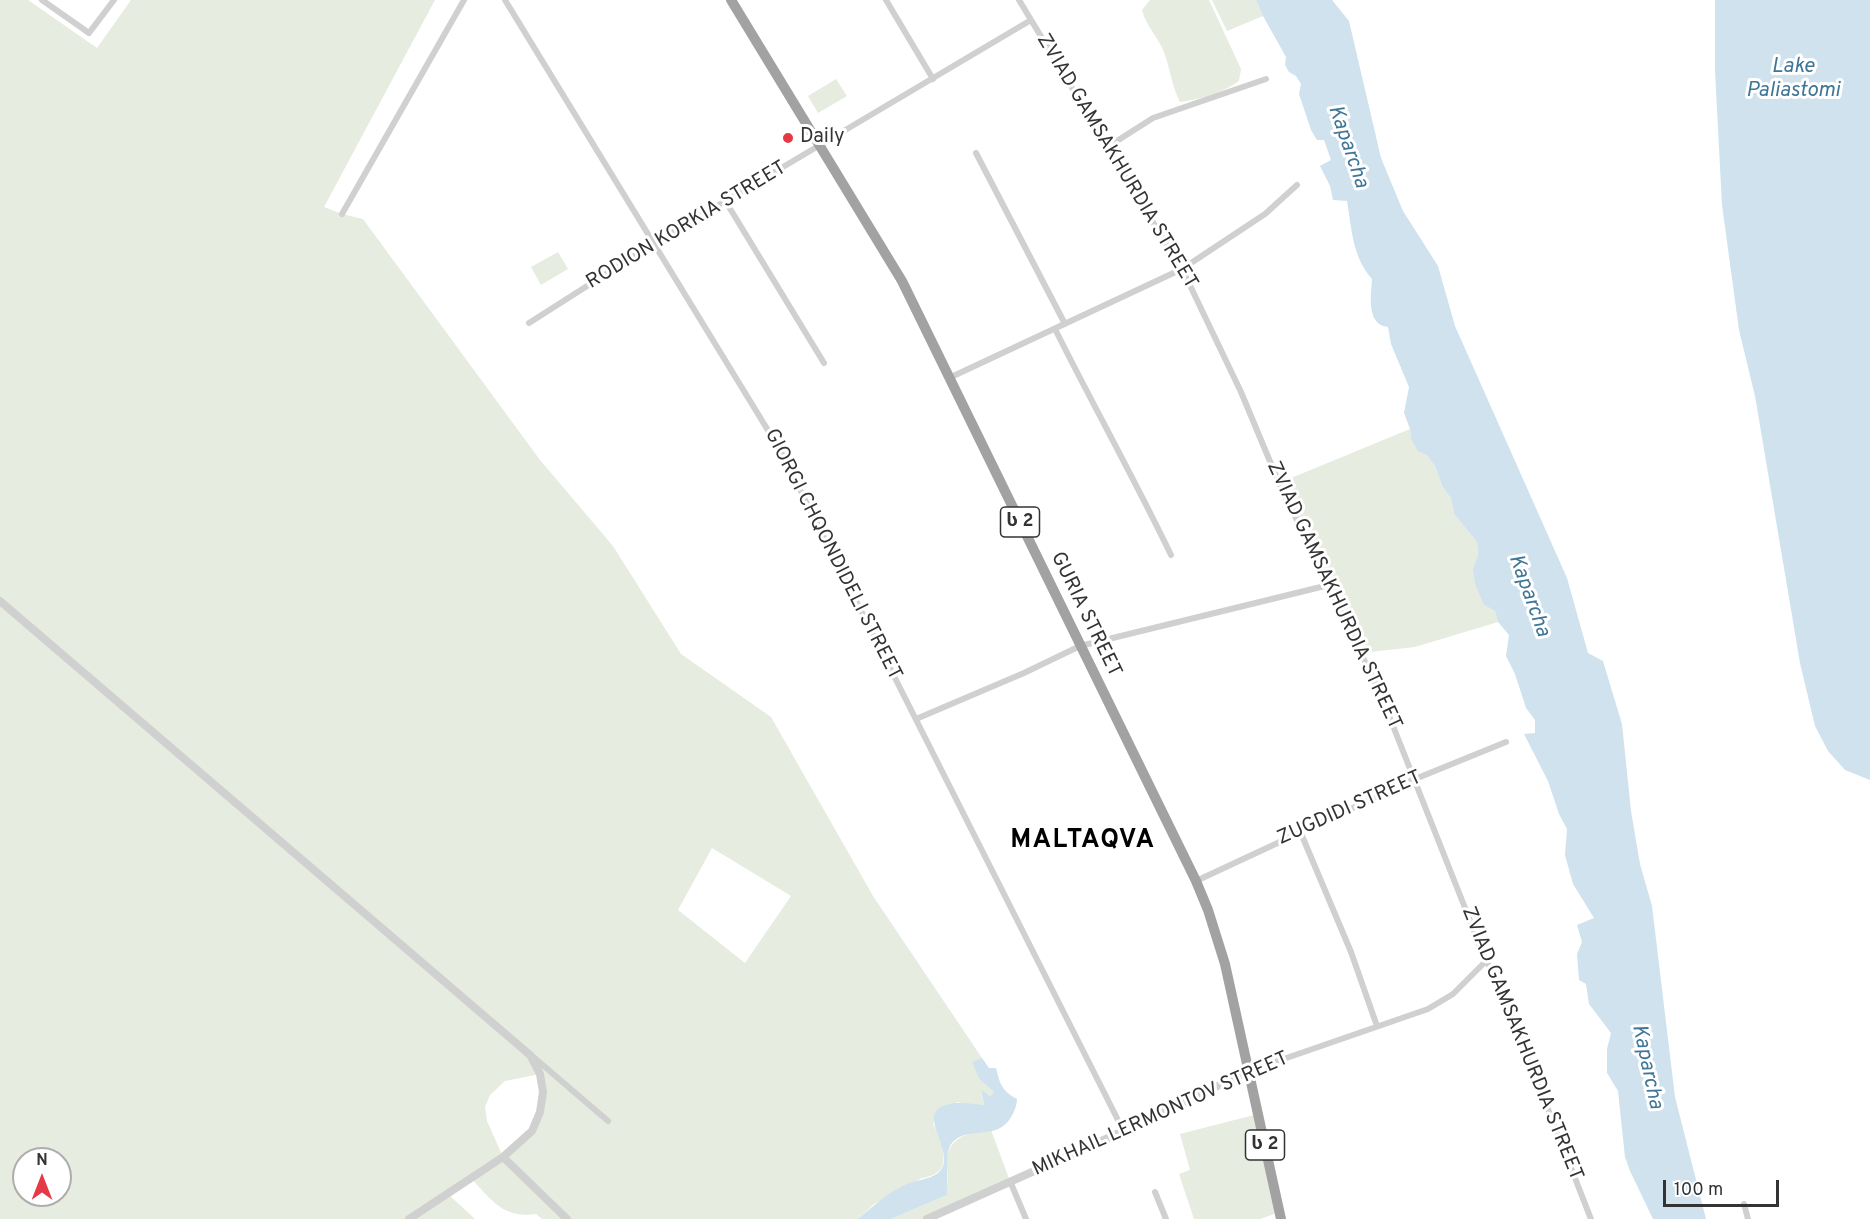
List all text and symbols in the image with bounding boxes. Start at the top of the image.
street label: ZVIAD GAMSAKHURDIA STREET [1030,30,1202,294]
water label: Lake Paliastomi [1746,55,1840,105]
water label: Kaparcha [1321,102,1373,192]
place label: Daily [800,126,845,150]
marker: Daily [781,131,795,145]
street label: RODION KORKIA STREET [583,157,791,295]
street label: GIORGI CHQONDIDELI STREET [758,425,906,685]
street label: ZVIAD GAMSAKHURDIA STREET [1260,458,1406,734]
road number: ს 2 [1000,507,1040,537]
street label: GURIA STREET [1044,548,1126,682]
water label: Kaparcha [1501,551,1555,641]
street label: ZUGDIDI STREET [1274,766,1426,852]
district label: MALTAQVA [1010,826,1156,858]
street label: ZVIAD GAMSAKHURDIA STREET [1455,904,1587,1184]
water label: Kaparcha [1625,1022,1667,1112]
street label: MIKHAIL LERMONTOV STREET [1029,1048,1293,1182]
road number: ს 2 [1246,1130,1284,1160]
north arrow [12,1147,72,1207]
text: N [36,1151,48,1171]
scale bar [1666,1168,1782,1206]
text: 100 m [1674,1179,1723,1202]

